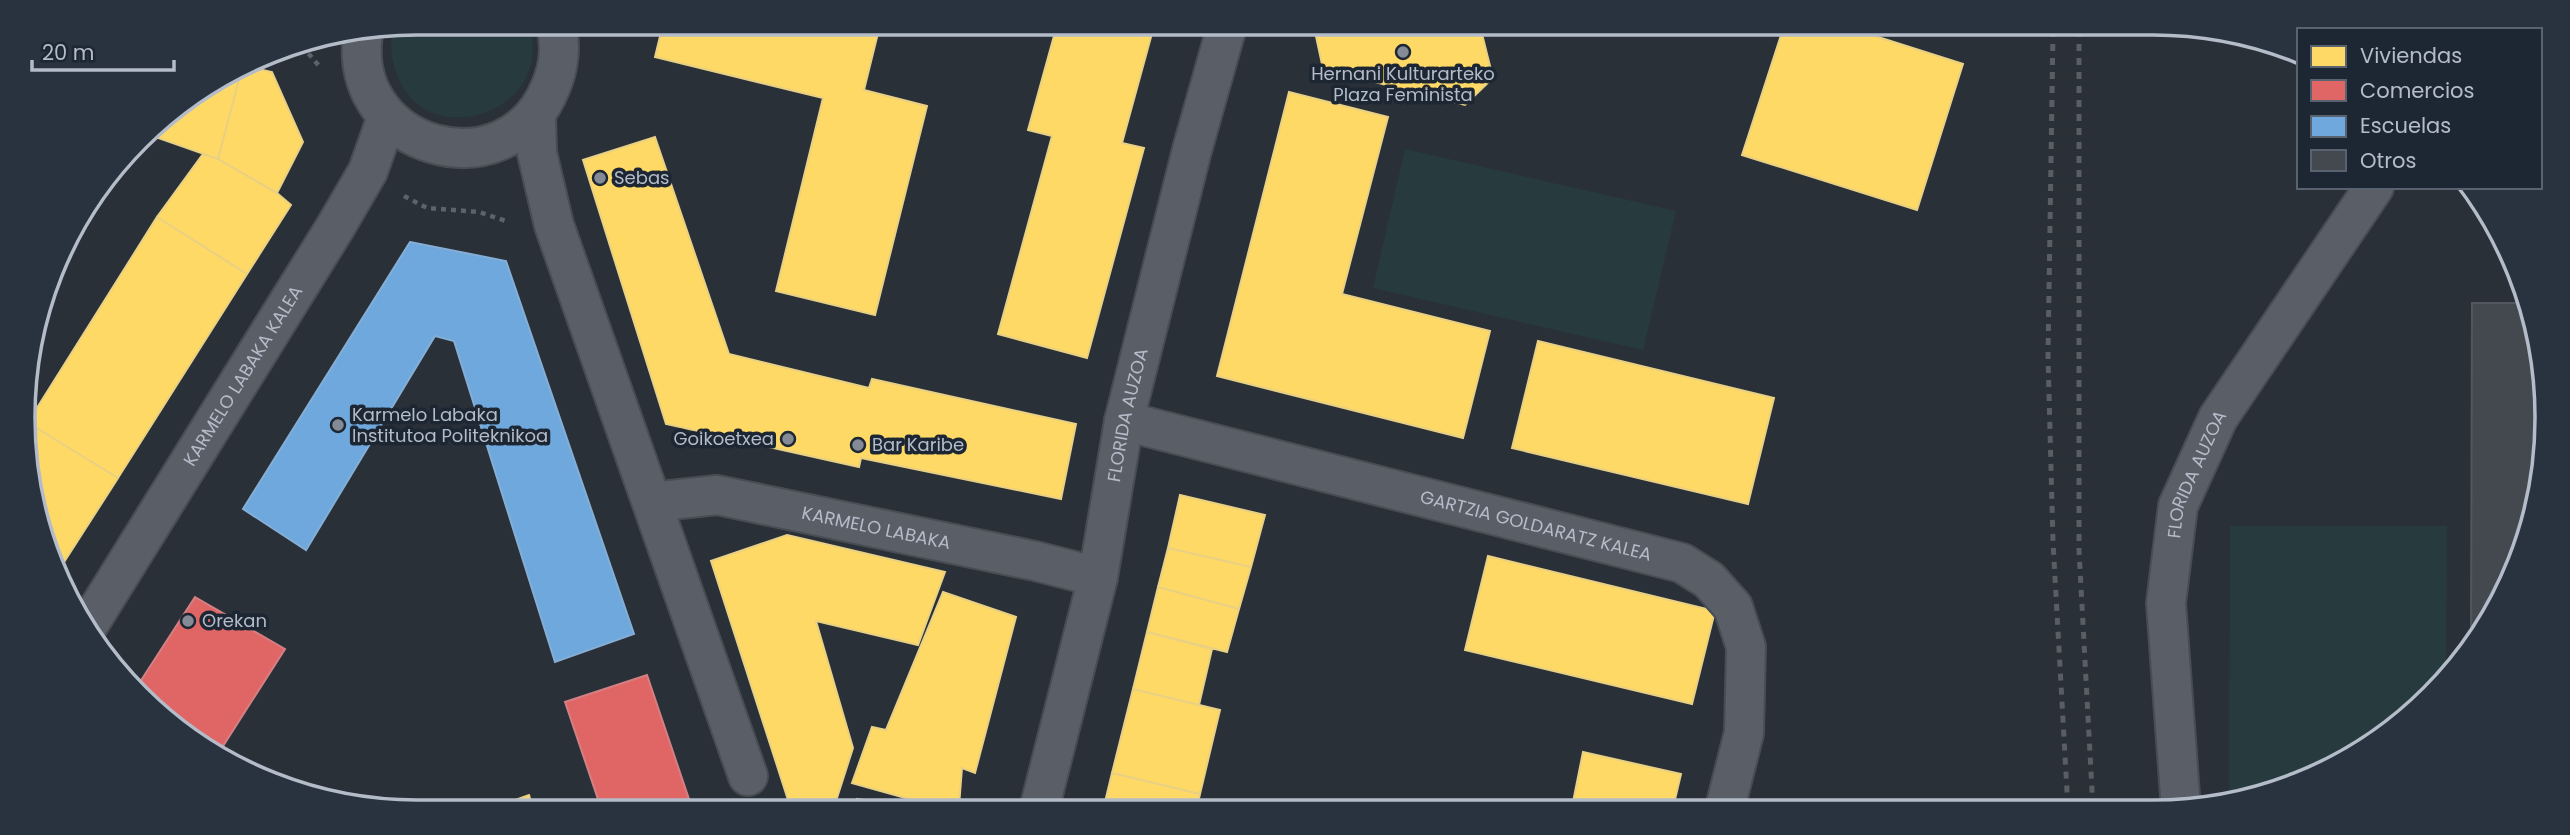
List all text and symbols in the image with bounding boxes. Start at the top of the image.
scale bar [32,28,173,72]
legend [2297,28,2542,189]
text: 20 m [42,38,95,67]
text: Viviendas [2360,41,2462,70]
marker: Hernani Kulturarteko Plaza Feminista [1395,44,1411,60]
place label: Hernani Kulturarteko Plaza Feminista [1311,61,1495,107]
text: Comercios [2360,76,2474,105]
text: Escuelas [2360,111,2451,140]
text: Otros [2360,146,2416,175]
place label: Sebas [614,165,669,190]
marker: Sebas [592,170,608,186]
street label: KARMELO LABAKA KALEA [177,280,308,471]
street label: FLORIDA AUZOA [1101,345,1154,484]
place label: Karmelo Labaka Institutoa Politeknikoa [352,402,548,448]
street label: FLORIDA AUZOA [2161,405,2232,540]
marker: Karmelo Labaka Institutoa Politeknikoa [330,417,346,433]
place label: Goikoetxea [674,426,774,451]
marker: Goikoetxea [780,431,796,447]
place label: Bar Karibe [872,432,964,457]
marker: Bar Karibe [850,437,866,453]
street label: GARTZIA GOLDARATZ KALEA [1417,484,1655,567]
street label: KARMELO LABAKA [800,500,953,555]
place label: Orekan [202,608,267,633]
marker: Orekan [180,613,196,629]

